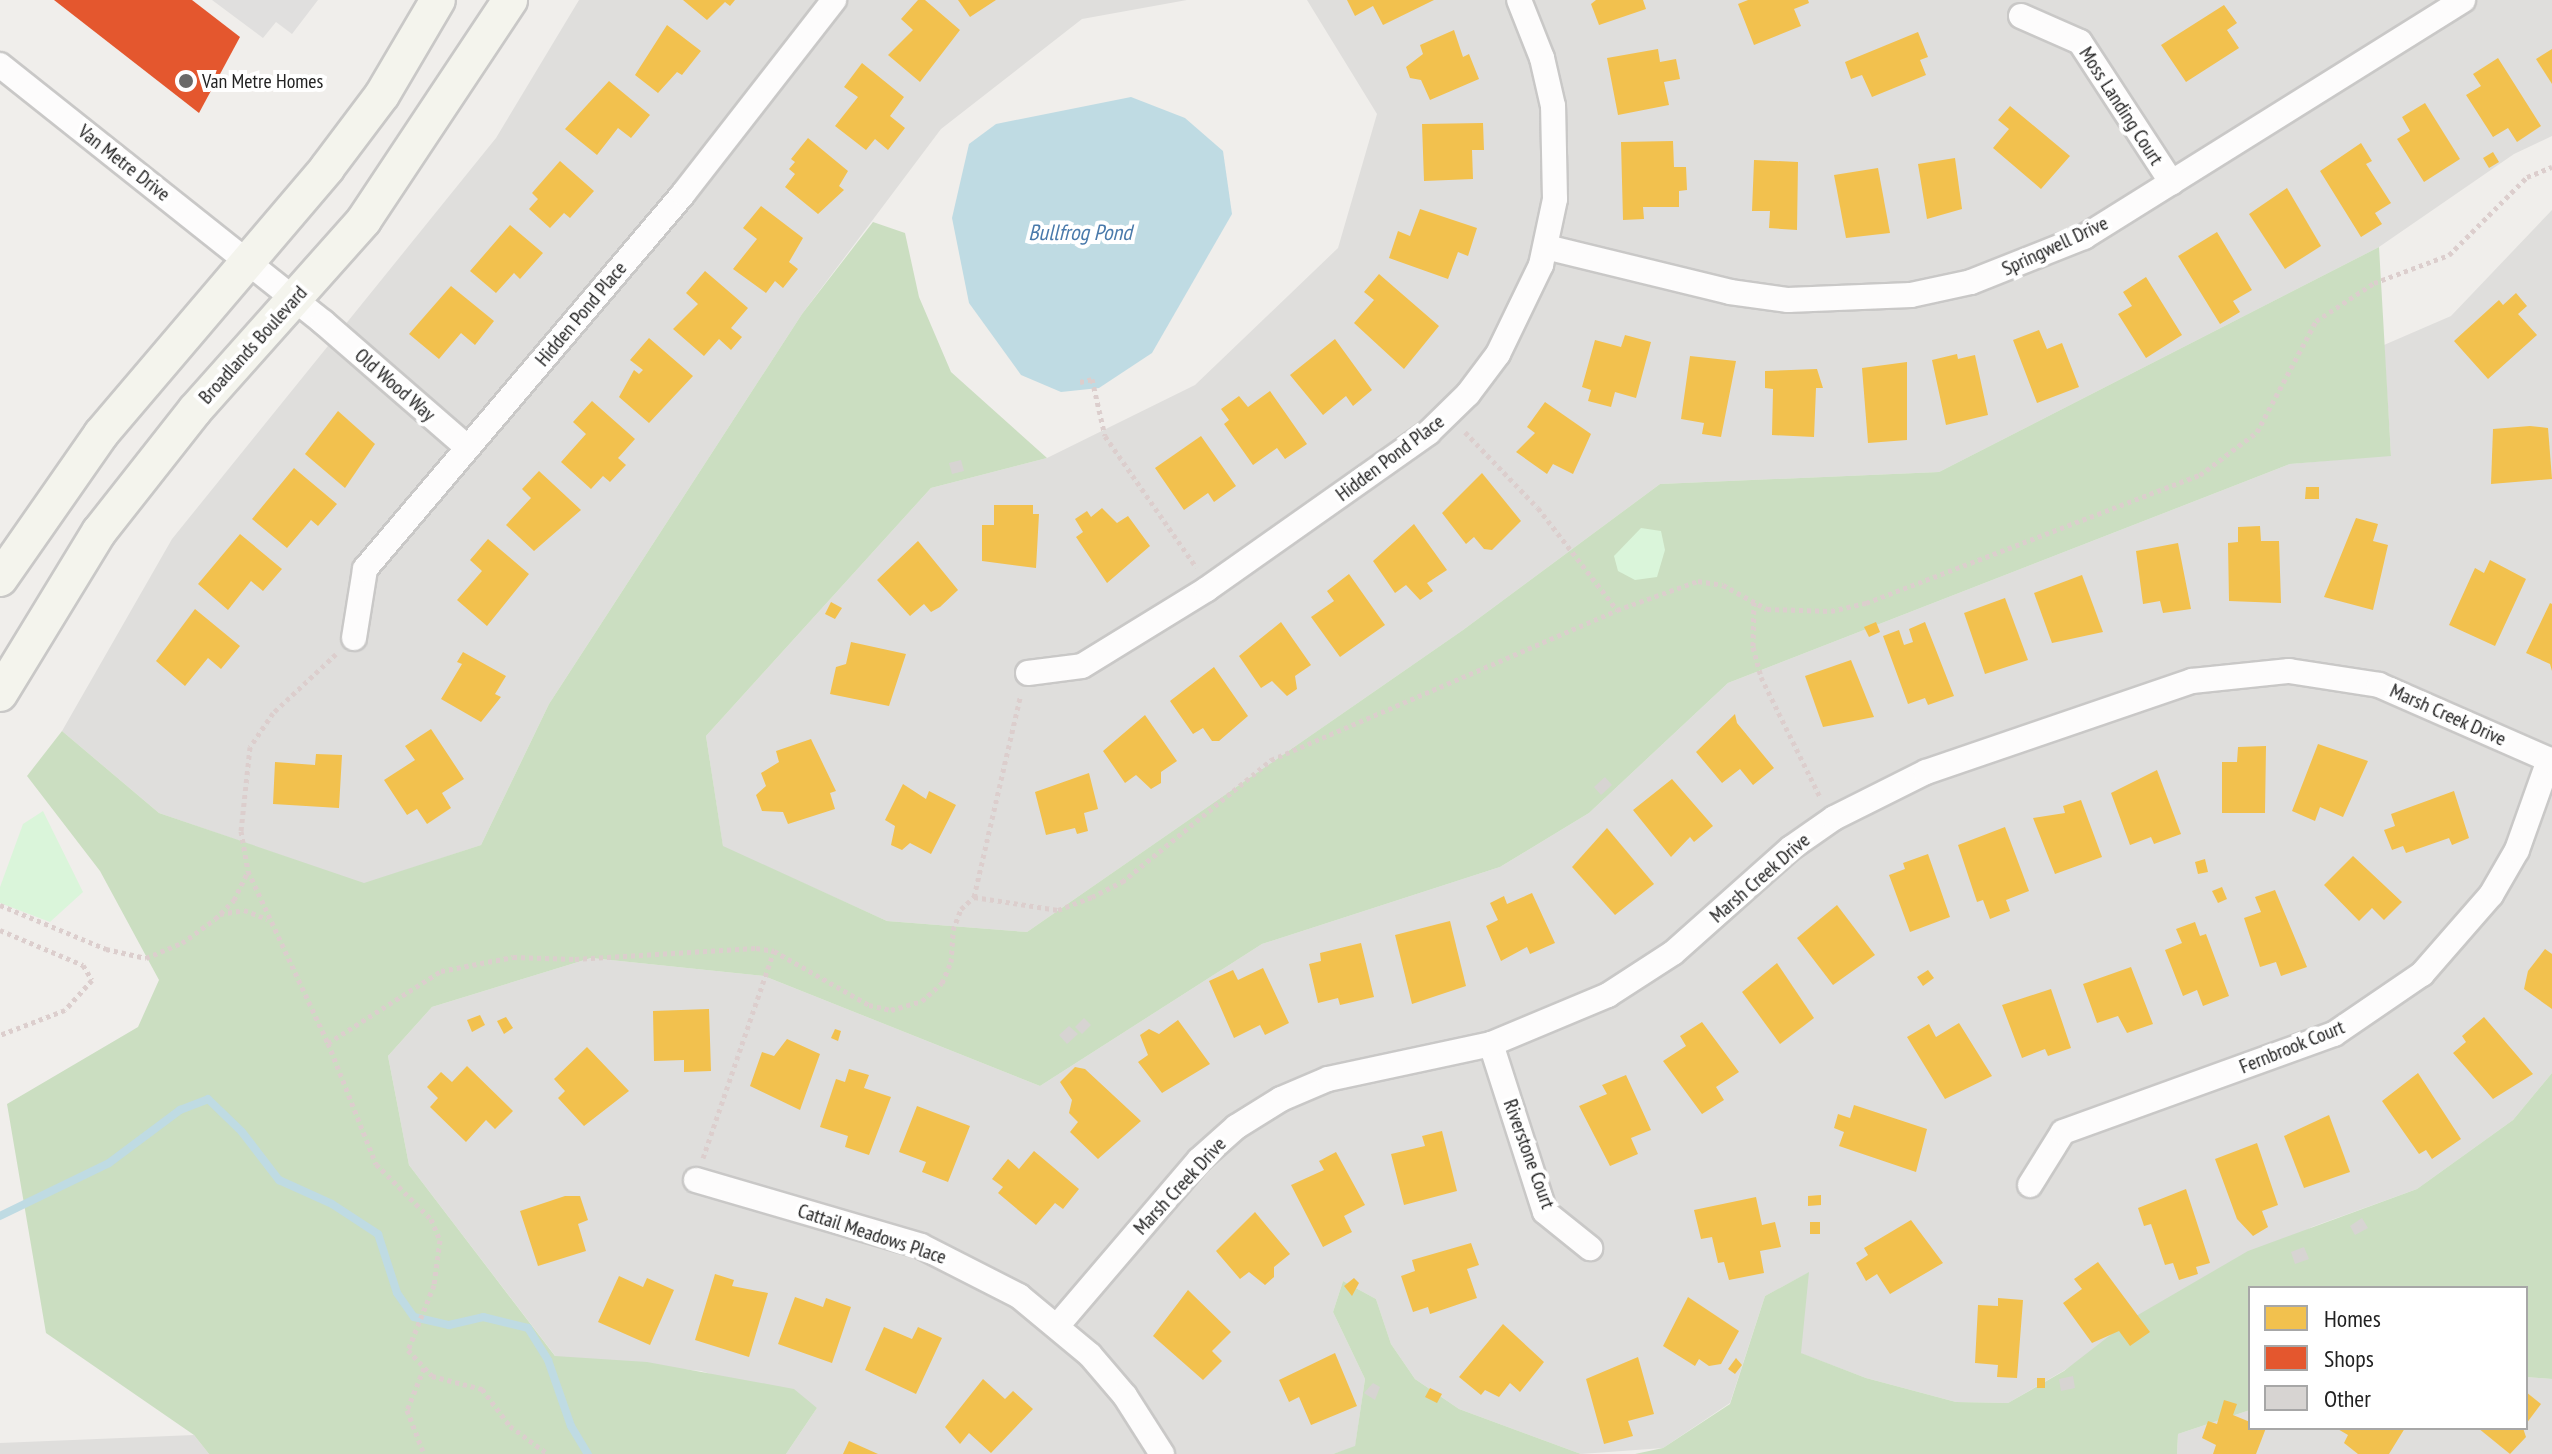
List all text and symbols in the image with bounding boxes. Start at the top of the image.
street label: Moss Landing Court [2074,42,2168,170]
place label: Van Metre Homes [202,69,323,93]
marker: Van Metre Homes [177,72,195,90]
street label: Van Metre Drive [73,120,175,206]
street label: Springwell Drive [1998,211,2112,281]
water label: Bullfrog Pond [1028,220,1132,246]
street label: Hidden Pond Place [530,257,632,371]
street label: Broadlands Boulevard [194,281,312,409]
street label: Old Wood Way [349,343,441,427]
street label: Hidden Pond Place [1331,410,1449,506]
street label: Marsh Creek Drive [2386,679,2510,751]
street label: Marsh Creek Drive [1705,828,1815,928]
street label: Fernbrook Court [2236,1015,2348,1079]
street label: Riverstone Court [1498,1096,1560,1212]
street label: Marsh Creek Drive [1129,1132,1231,1240]
street label: Cattail Meadows Place [795,1199,949,1269]
legend [2248,1286,2528,1430]
text: Homes [2324,1303,2381,1334]
text: Shops [2324,1343,2374,1374]
text: Other [2324,1383,2371,1414]

